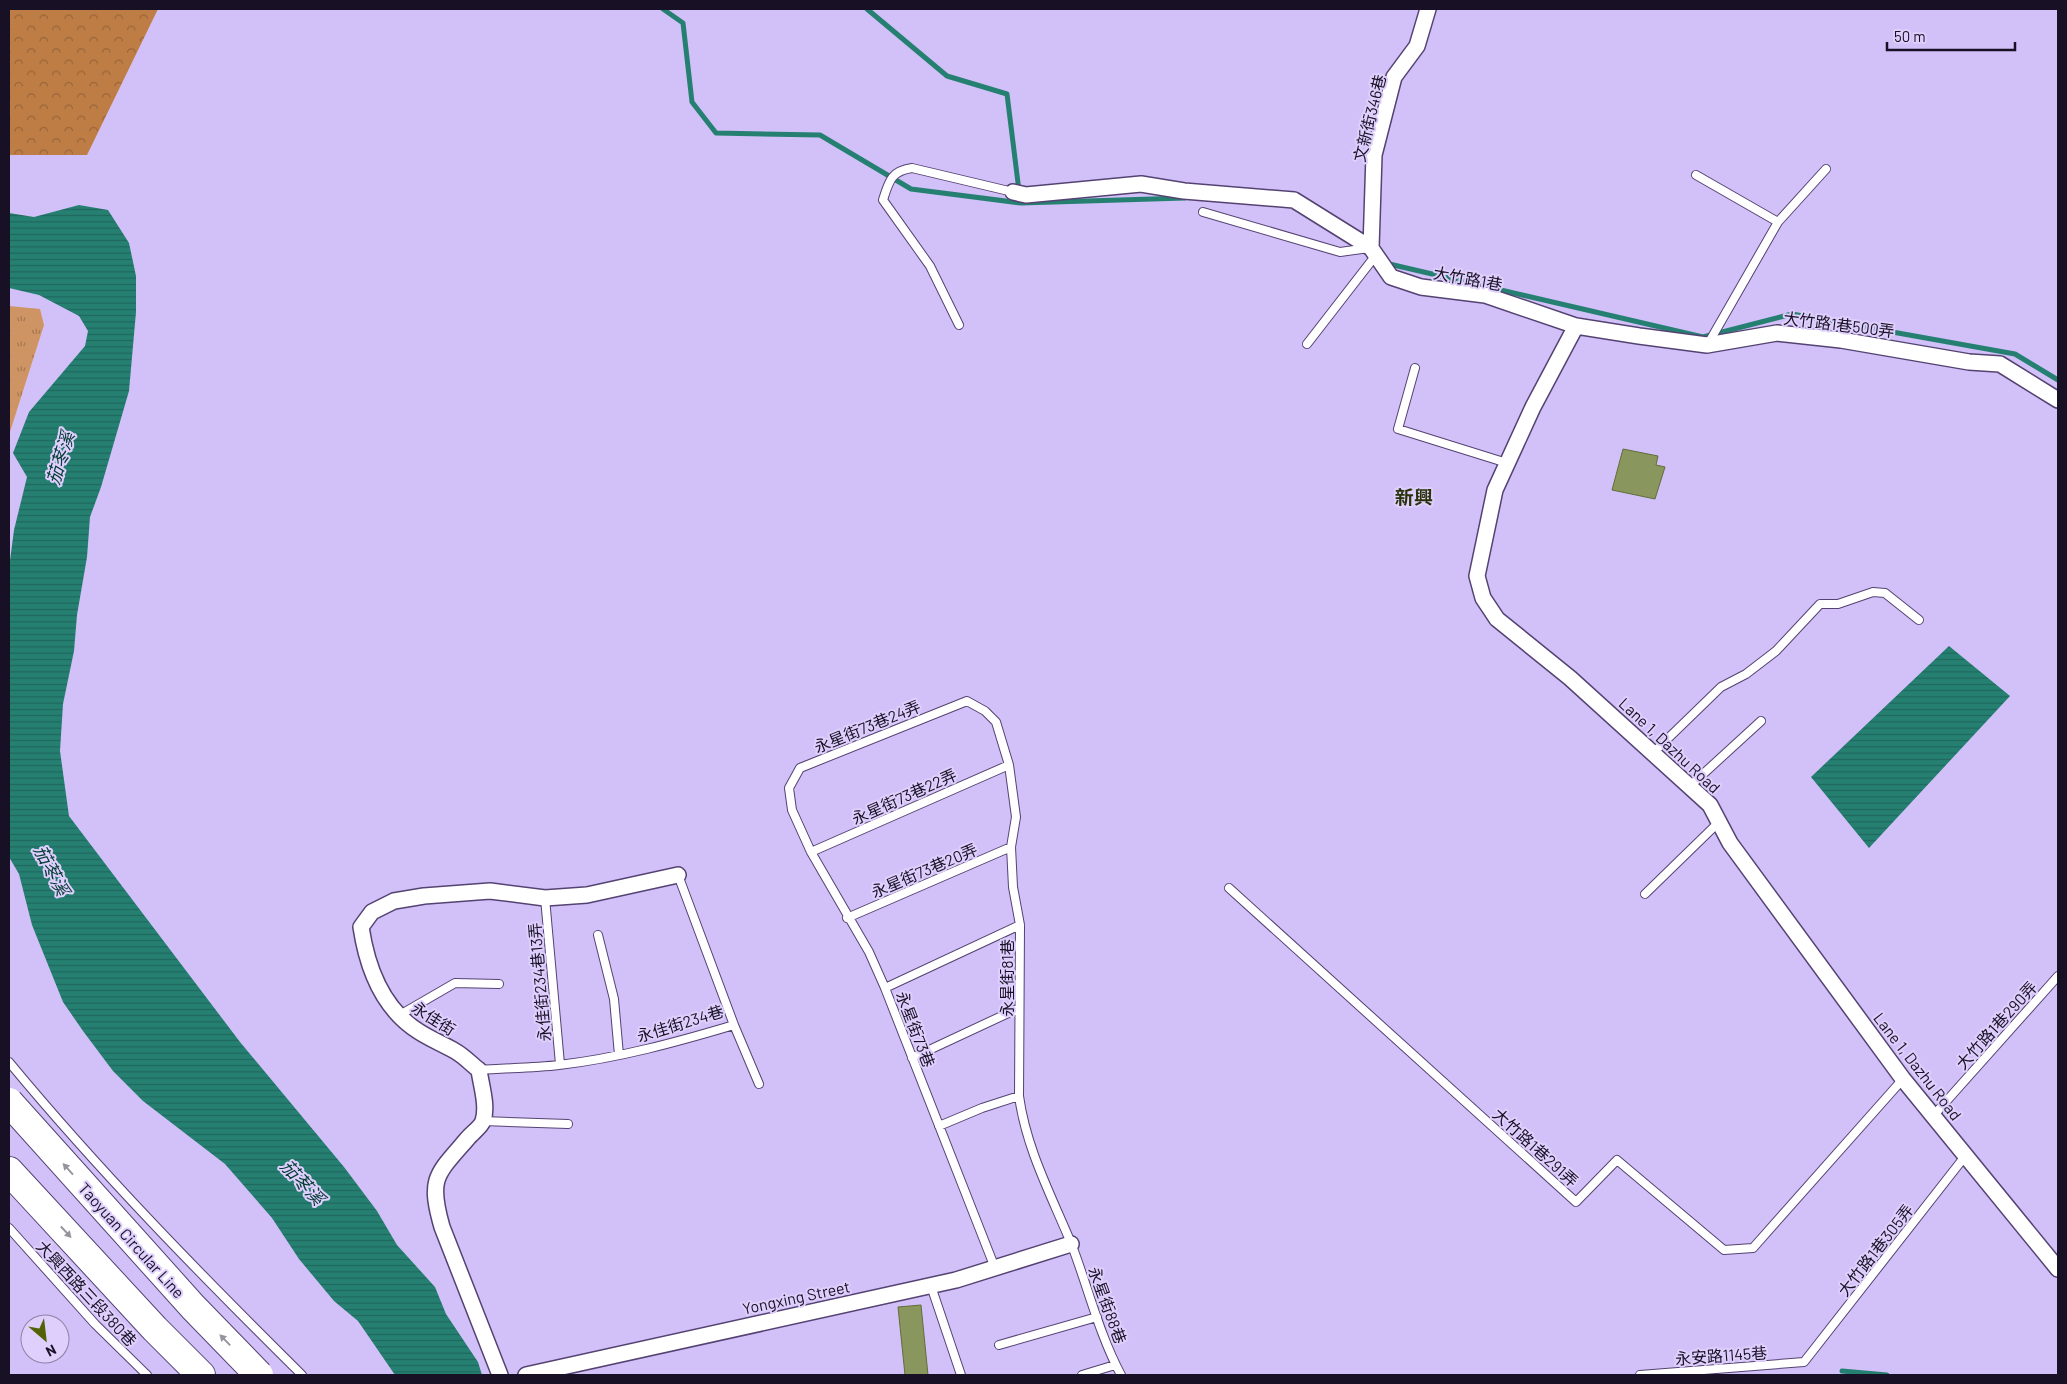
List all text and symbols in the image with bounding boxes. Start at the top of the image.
scale bar [1887,20,2014,52]
text: 50 m [1894,27,1926,45]
street label: 文新街346巷 [1349,72,1389,164]
street label: 大竹路1巷 [1432,263,1504,293]
street label: 大竹路1巷500弄 [1782,308,1896,340]
water label: 茄苳溪 [42,426,79,487]
district label: 新興 [1395,485,1433,508]
street label: Lane 1, Dazhu Road [1615,693,1725,797]
street label: 永星街73巷24弄 [811,696,923,756]
street label: 永星街73巷22弄 [849,764,959,828]
street label: 永星街73巷20弄 [868,839,980,901]
water label: 茄苳溪 [30,841,76,902]
street label: 永佳街234巷13弄 [524,922,554,1042]
street label: 永星街81巷 [997,939,1016,1017]
street label: 大竹路1巷290弄 [1952,977,2040,1073]
street label: 永星街73巷 [893,988,939,1070]
street label: 永佳街 [409,997,459,1039]
street label: 永佳街234巷 [634,1001,726,1045]
street label: Lane 1, Dazhu Road [1870,1008,1966,1124]
street label: 大竹路1巷291弄 [1490,1104,1582,1190]
water label: 茄苳溪 [277,1155,332,1211]
one-way arrow [62,1163,73,1176]
street label: Taoyuan Circular Line [75,1178,189,1302]
street label: 大竹路1巷305弄 [1833,1200,1917,1300]
one-way arrow [60,1226,71,1239]
street label: 大興西路三段380巷 [33,1236,141,1350]
street label: 永星街88巷 [1085,1264,1131,1346]
street label: Yongxing Street [740,1276,852,1318]
north arrow [20,1314,70,1364]
one-way arrow [219,1334,231,1346]
text: N [43,1341,59,1361]
street label: 永安路1145巷 [1674,1342,1768,1368]

